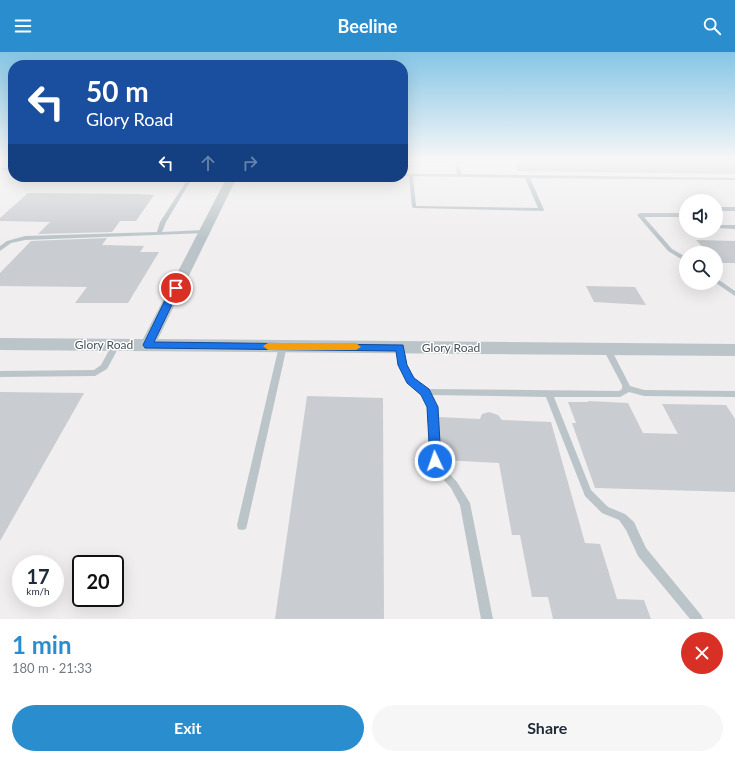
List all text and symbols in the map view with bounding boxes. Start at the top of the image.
icon: menu [12,15,34,37]
text: Beeline [338,15,397,37]
icon: search [701,15,723,37]
text: 50 m [86,74,149,108]
icon: left [20,76,72,128]
text: Glory Road [86,108,173,130]
icon: left [155,152,177,174]
icon: ahead [197,152,219,174]
icon: right [239,152,261,174]
map controls [679,194,723,290]
button: sound [679,194,723,238]
button: search [679,246,723,290]
pin [159,271,193,305]
icon: arrive [165,277,187,299]
street label: Glory Road [75,337,133,352]
street label: Glory Road [422,340,480,355]
position arrow [414,440,456,482]
speed limit sign: 20 [72,555,124,607]
text: 17 [26,564,50,588]
text: km/h [26,585,50,597]
text: 1 min [12,630,72,659]
button: close [681,632,723,674]
text: 180 m · 21:33 [12,660,92,676]
button: Exit [12,705,364,751]
button: Share [372,705,723,751]

